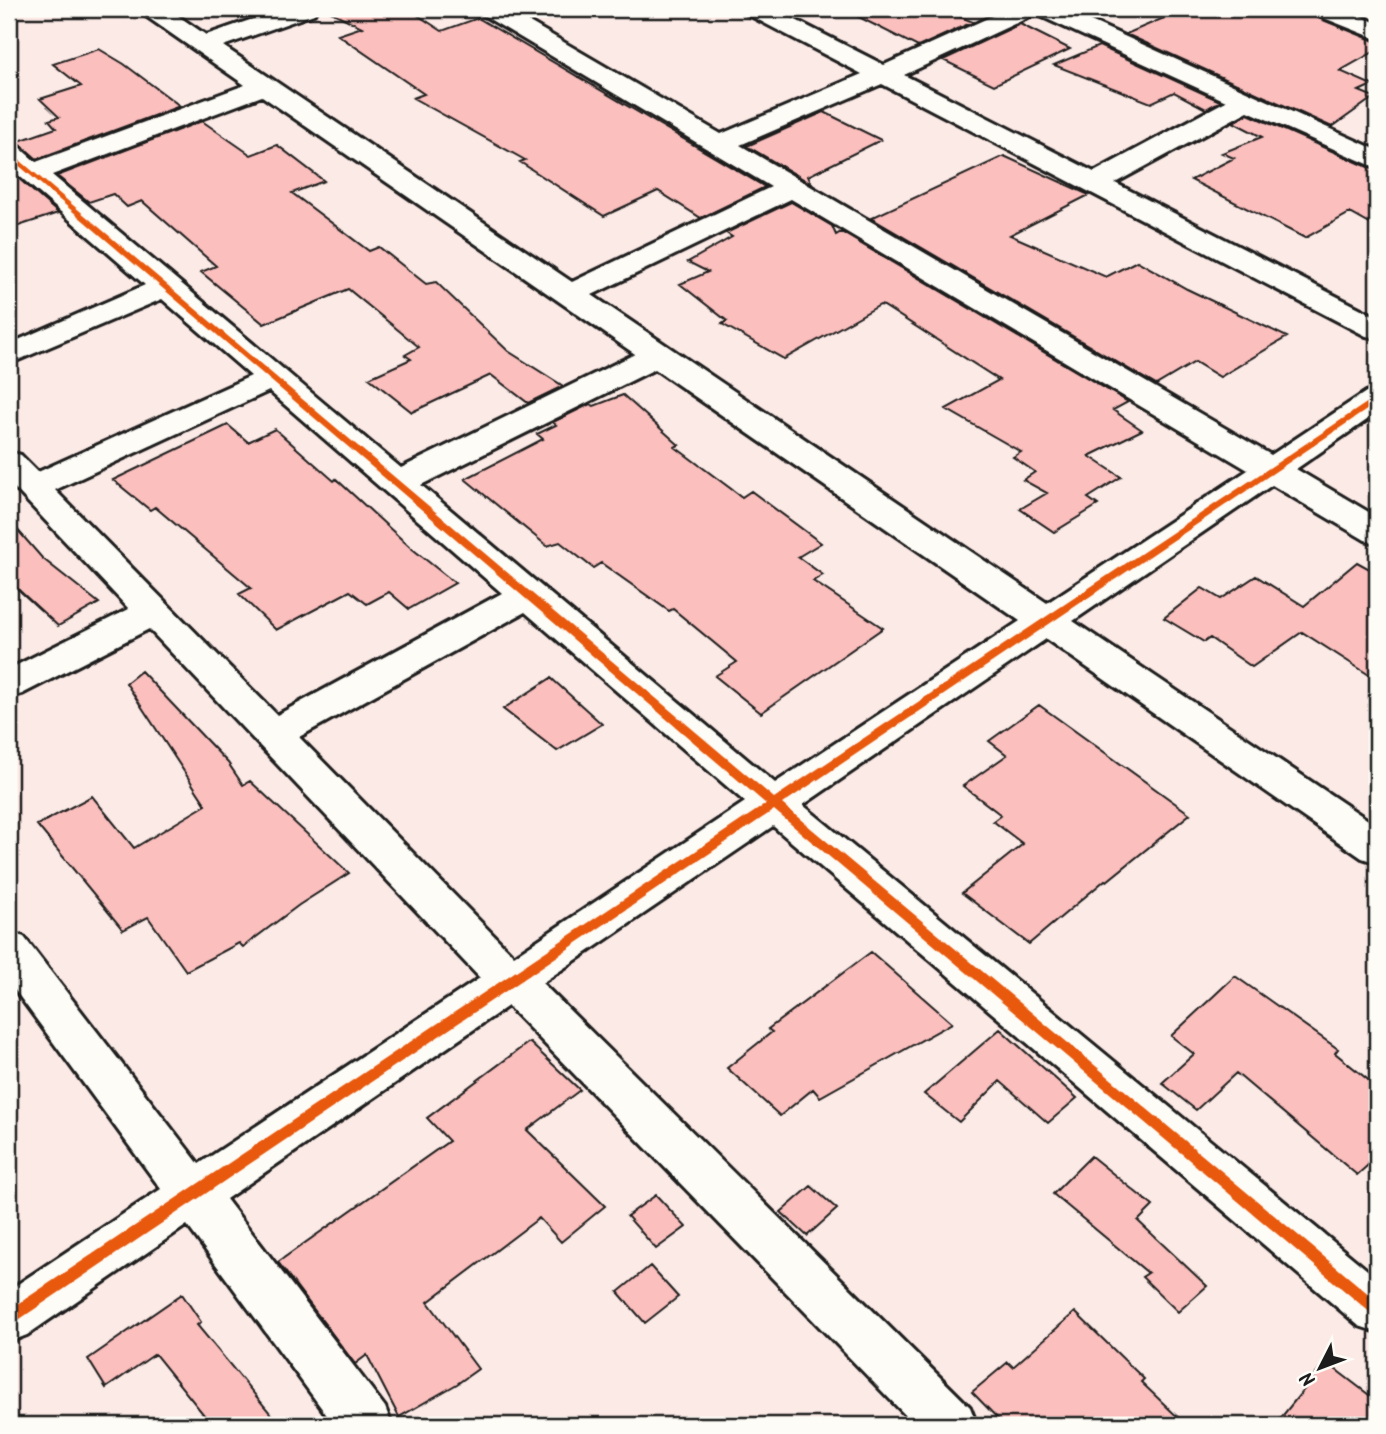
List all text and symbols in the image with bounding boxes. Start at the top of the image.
north arrow [1284,1332,1354,1402]
text: N [1294,1364,1324,1393]

